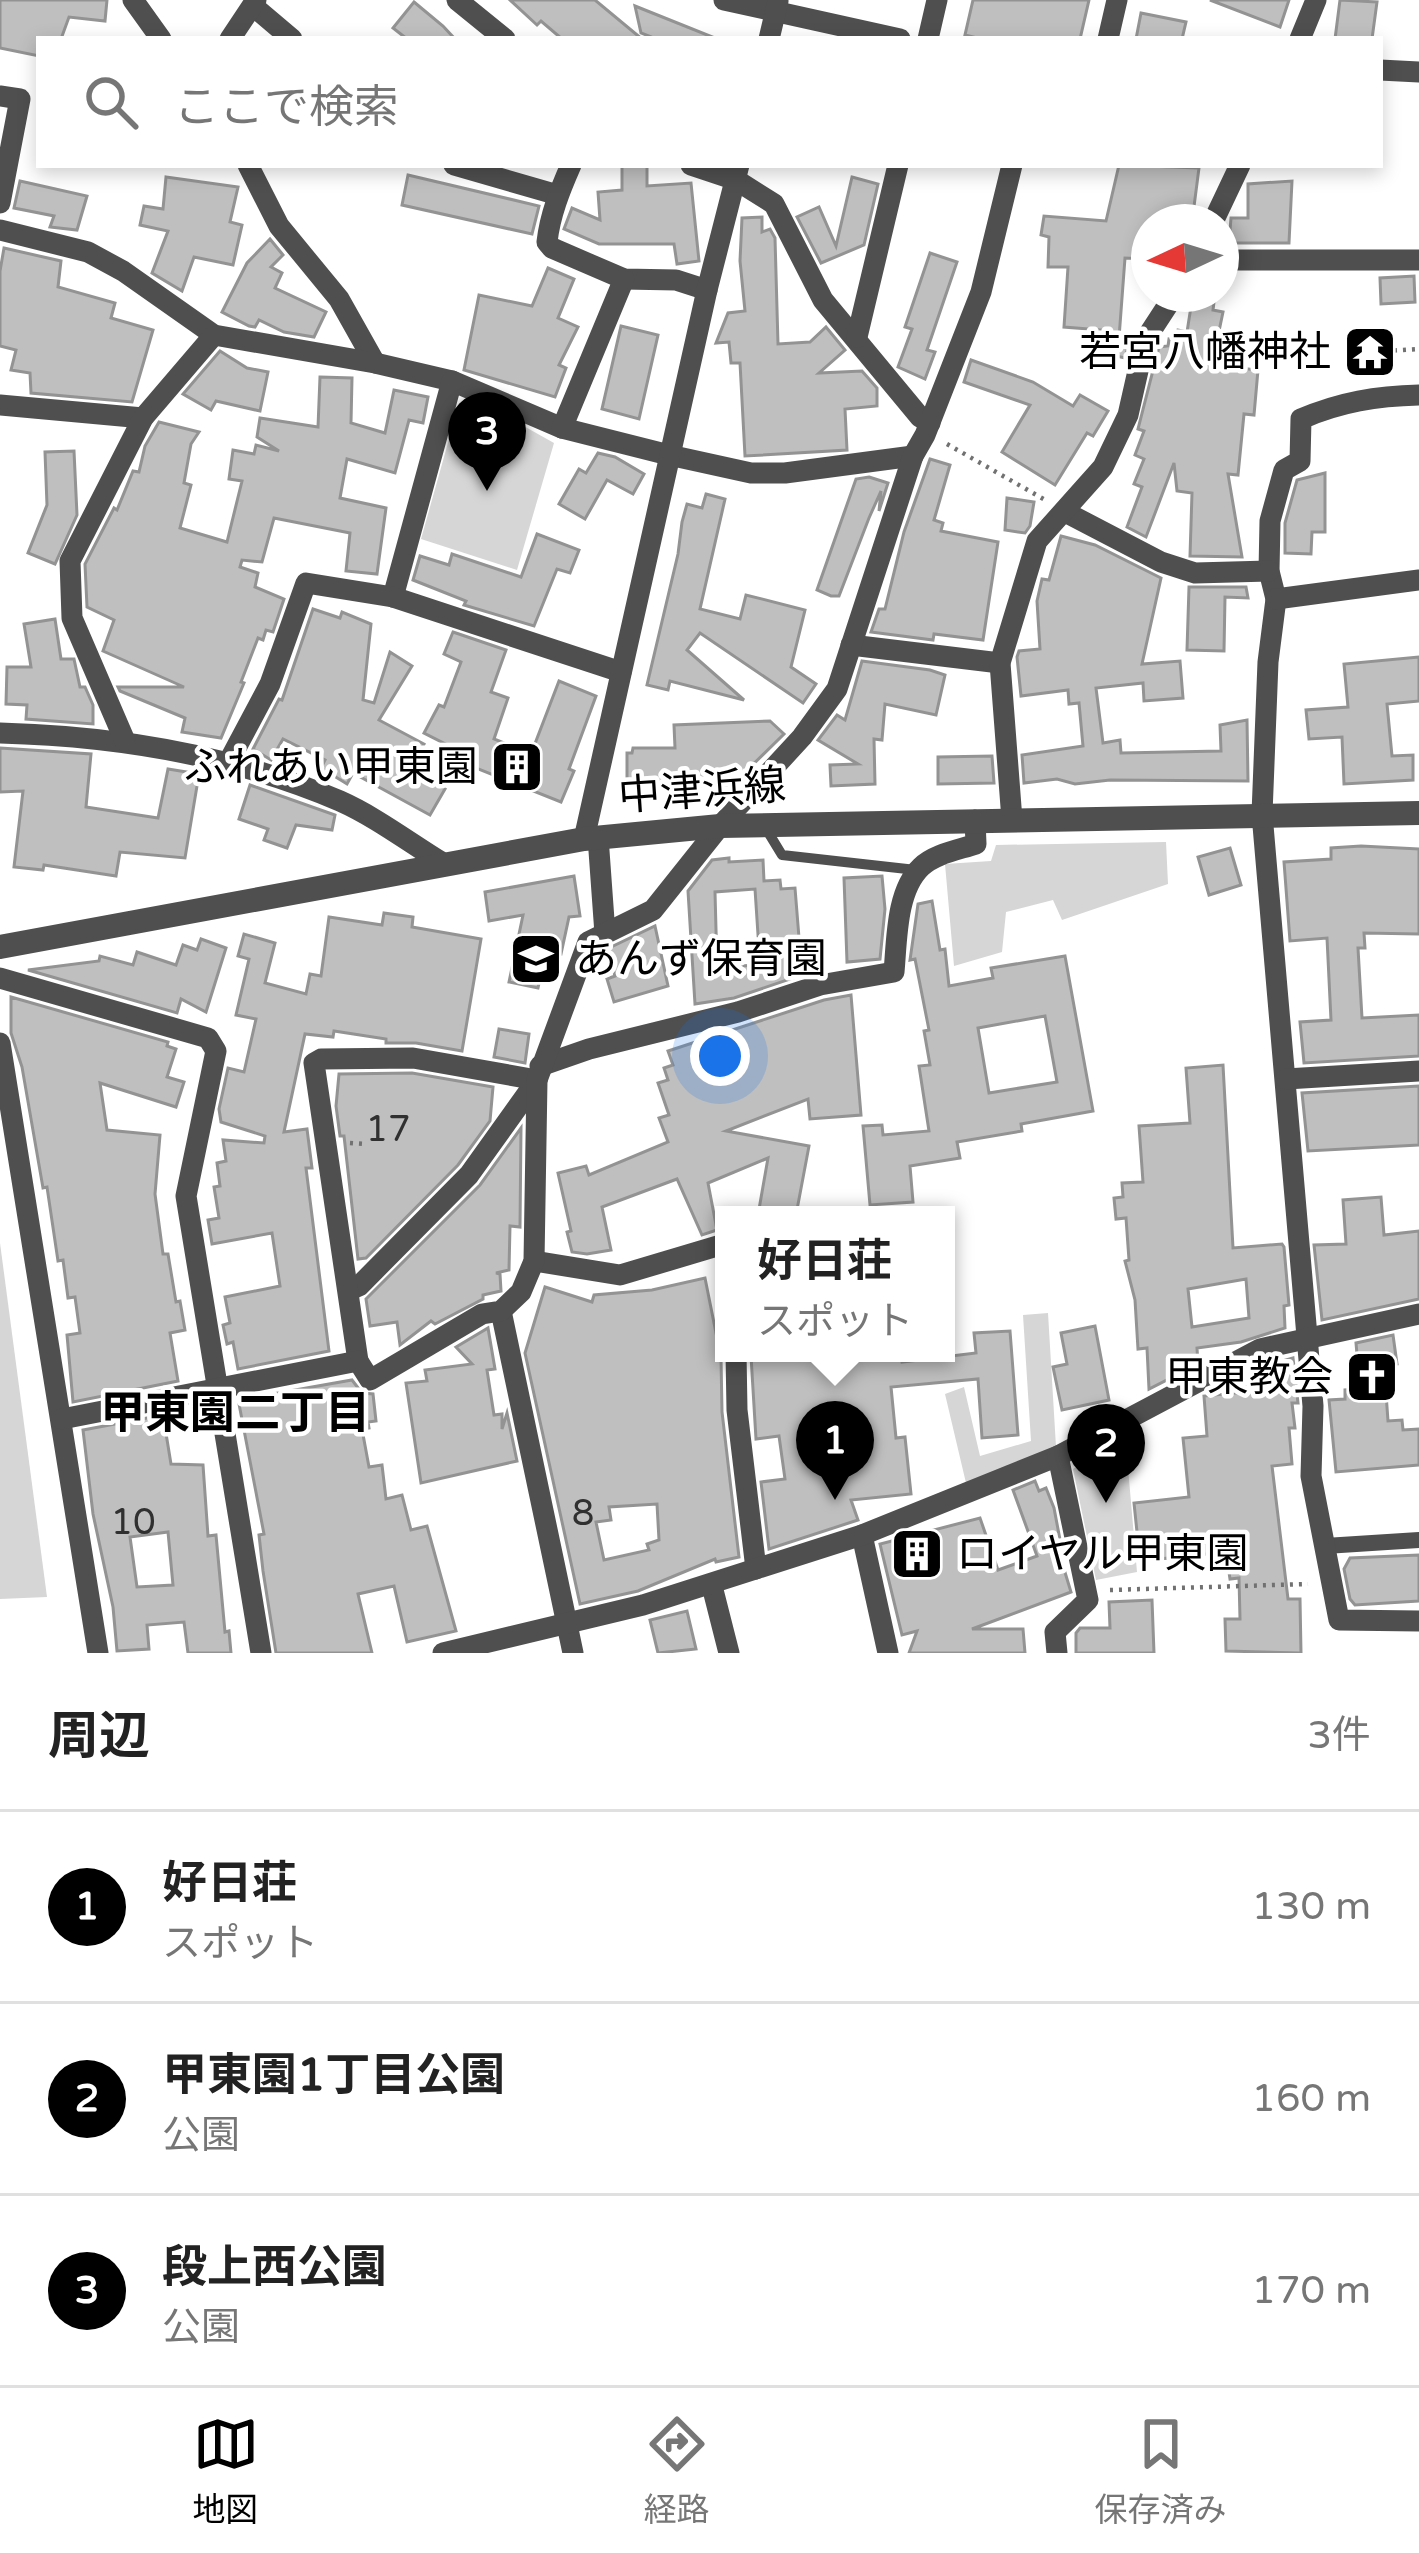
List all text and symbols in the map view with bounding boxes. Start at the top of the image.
search box [36,36,1383,168]
icon: search [78,69,144,135]
text: ここで検索 [174,81,399,135]
north arrow [1131,204,1239,312]
temple icon: 若宮八幡神社 [1342,324,1398,380]
place label: 若宮八幡神社 [1079,327,1331,378]
pin: 3 [448,392,526,491]
building icon: ふれあい甲東園 [489,739,545,795]
place label: ふれあい甲東園 [184,742,478,793]
street label: 中津浜線 [616,760,788,822]
school or university icon: あんず保育園 [508,931,564,987]
place label: あんず保育園 [575,934,827,985]
your location [690,1026,750,1086]
house number: 17 [365,1108,411,1151]
popup [715,1206,955,1362]
text: 好日荘 [757,1235,892,1289]
text: スポット [757,1298,913,1345]
church icon: 甲東教会 [1344,1349,1400,1405]
place label: 甲東教会 [1165,1352,1333,1403]
district label: 甲東園二丁目 [100,1387,370,1441]
pin: 1 [796,1401,874,1500]
pin: 2 [1067,1404,1145,1503]
house number: 8 [572,1492,594,1535]
house number: 10 [110,1501,156,1544]
building icon: ロイヤル甲東園 [889,1526,945,1582]
place label: ロイヤル甲東園 [956,1529,1249,1580]
text: 周辺 [48,1706,150,1768]
text: 3件 [1308,1712,1371,1759]
text: 好日荘 [162,1857,297,1911]
text: 1 [75,1883,99,1930]
text: 130 m [1252,1883,1371,1930]
text: スポット [162,1920,318,1967]
text: 甲東園1丁目公園 [162,2049,505,2103]
text: 2 [75,2075,99,2122]
text: 160 m [1252,2075,1371,2122]
text: 公園 [162,2112,240,2159]
text: 段上西公園 [162,2241,387,2295]
text: 3 [75,2267,99,2314]
text: 170 m [1252,2267,1371,2314]
text: 公園 [162,2304,240,2351]
tab: 地図 [193,2411,259,2531]
tab: 経路 [644,2411,710,2531]
tab: 保存済み [1095,2411,1227,2531]

